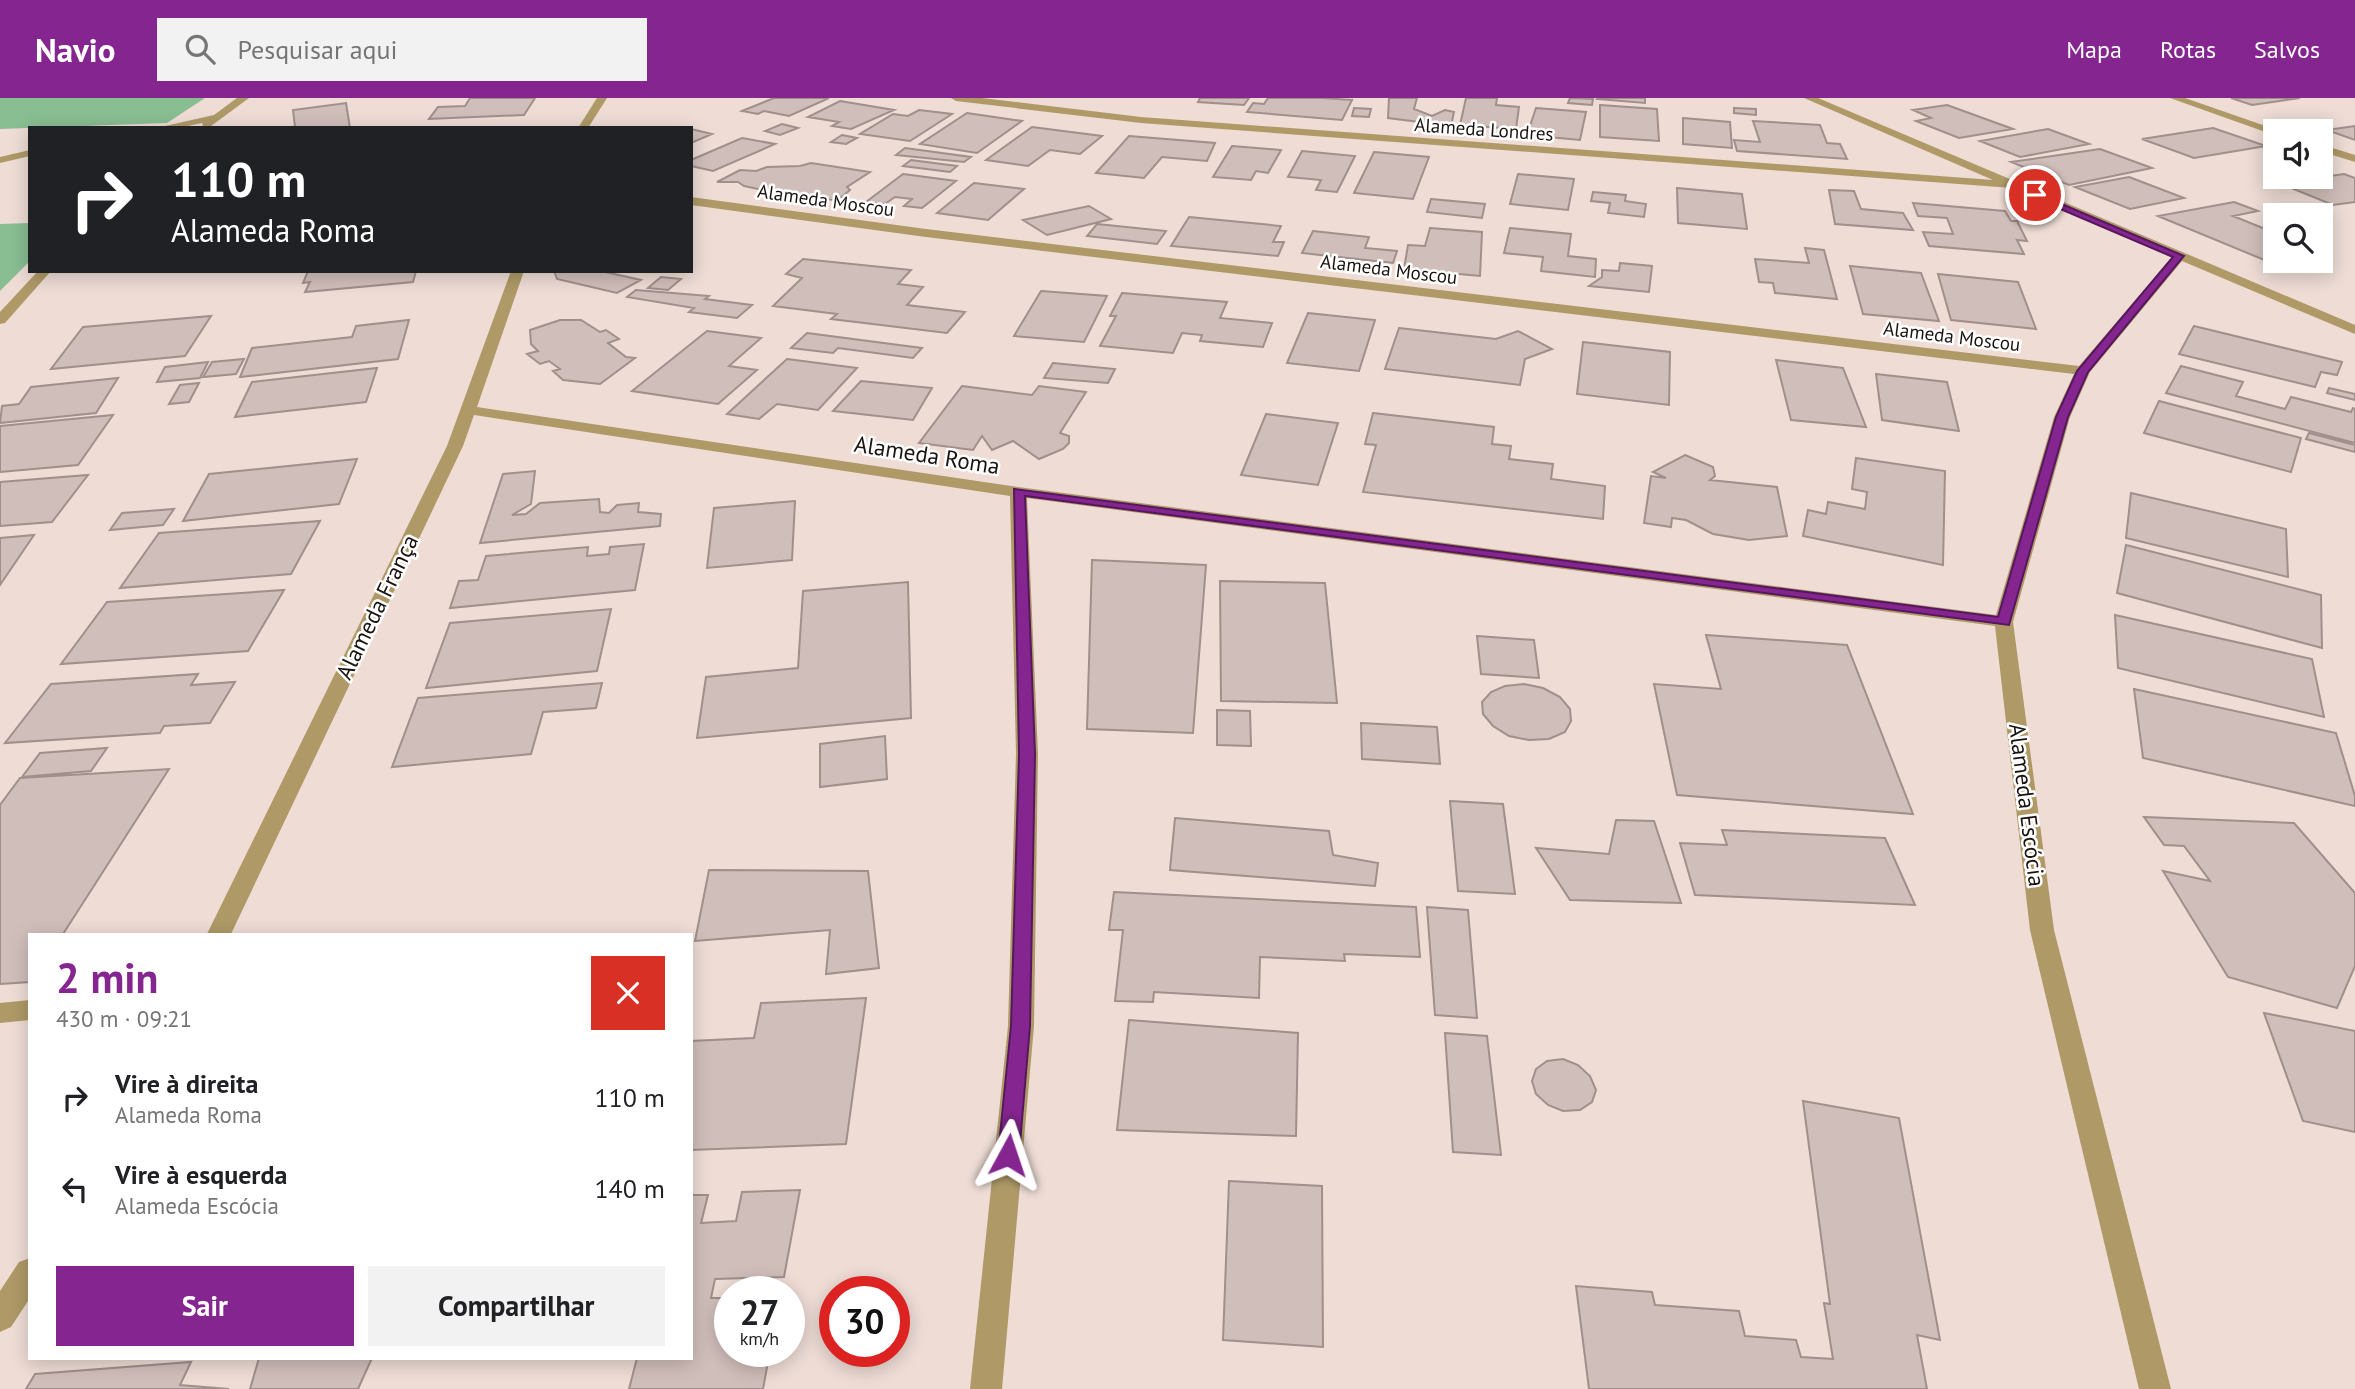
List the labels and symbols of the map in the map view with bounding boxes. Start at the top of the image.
street label: Alameda Londres [1414,112,1554,146]
pin [2005,165,2065,225]
street label: Alameda Moscou [756,179,896,221]
street label: Alameda Moscou [1319,249,1459,289]
street label: Alameda Moscou [1882,316,2022,356]
street label: Alameda Roma [852,429,1002,480]
street label: Alameda França [329,530,424,684]
street label: Alameda Escócia [2003,722,2052,888]
position arrow [971,1118,1045,1192]
speed limit sign: 30 [819,1276,910,1367]

